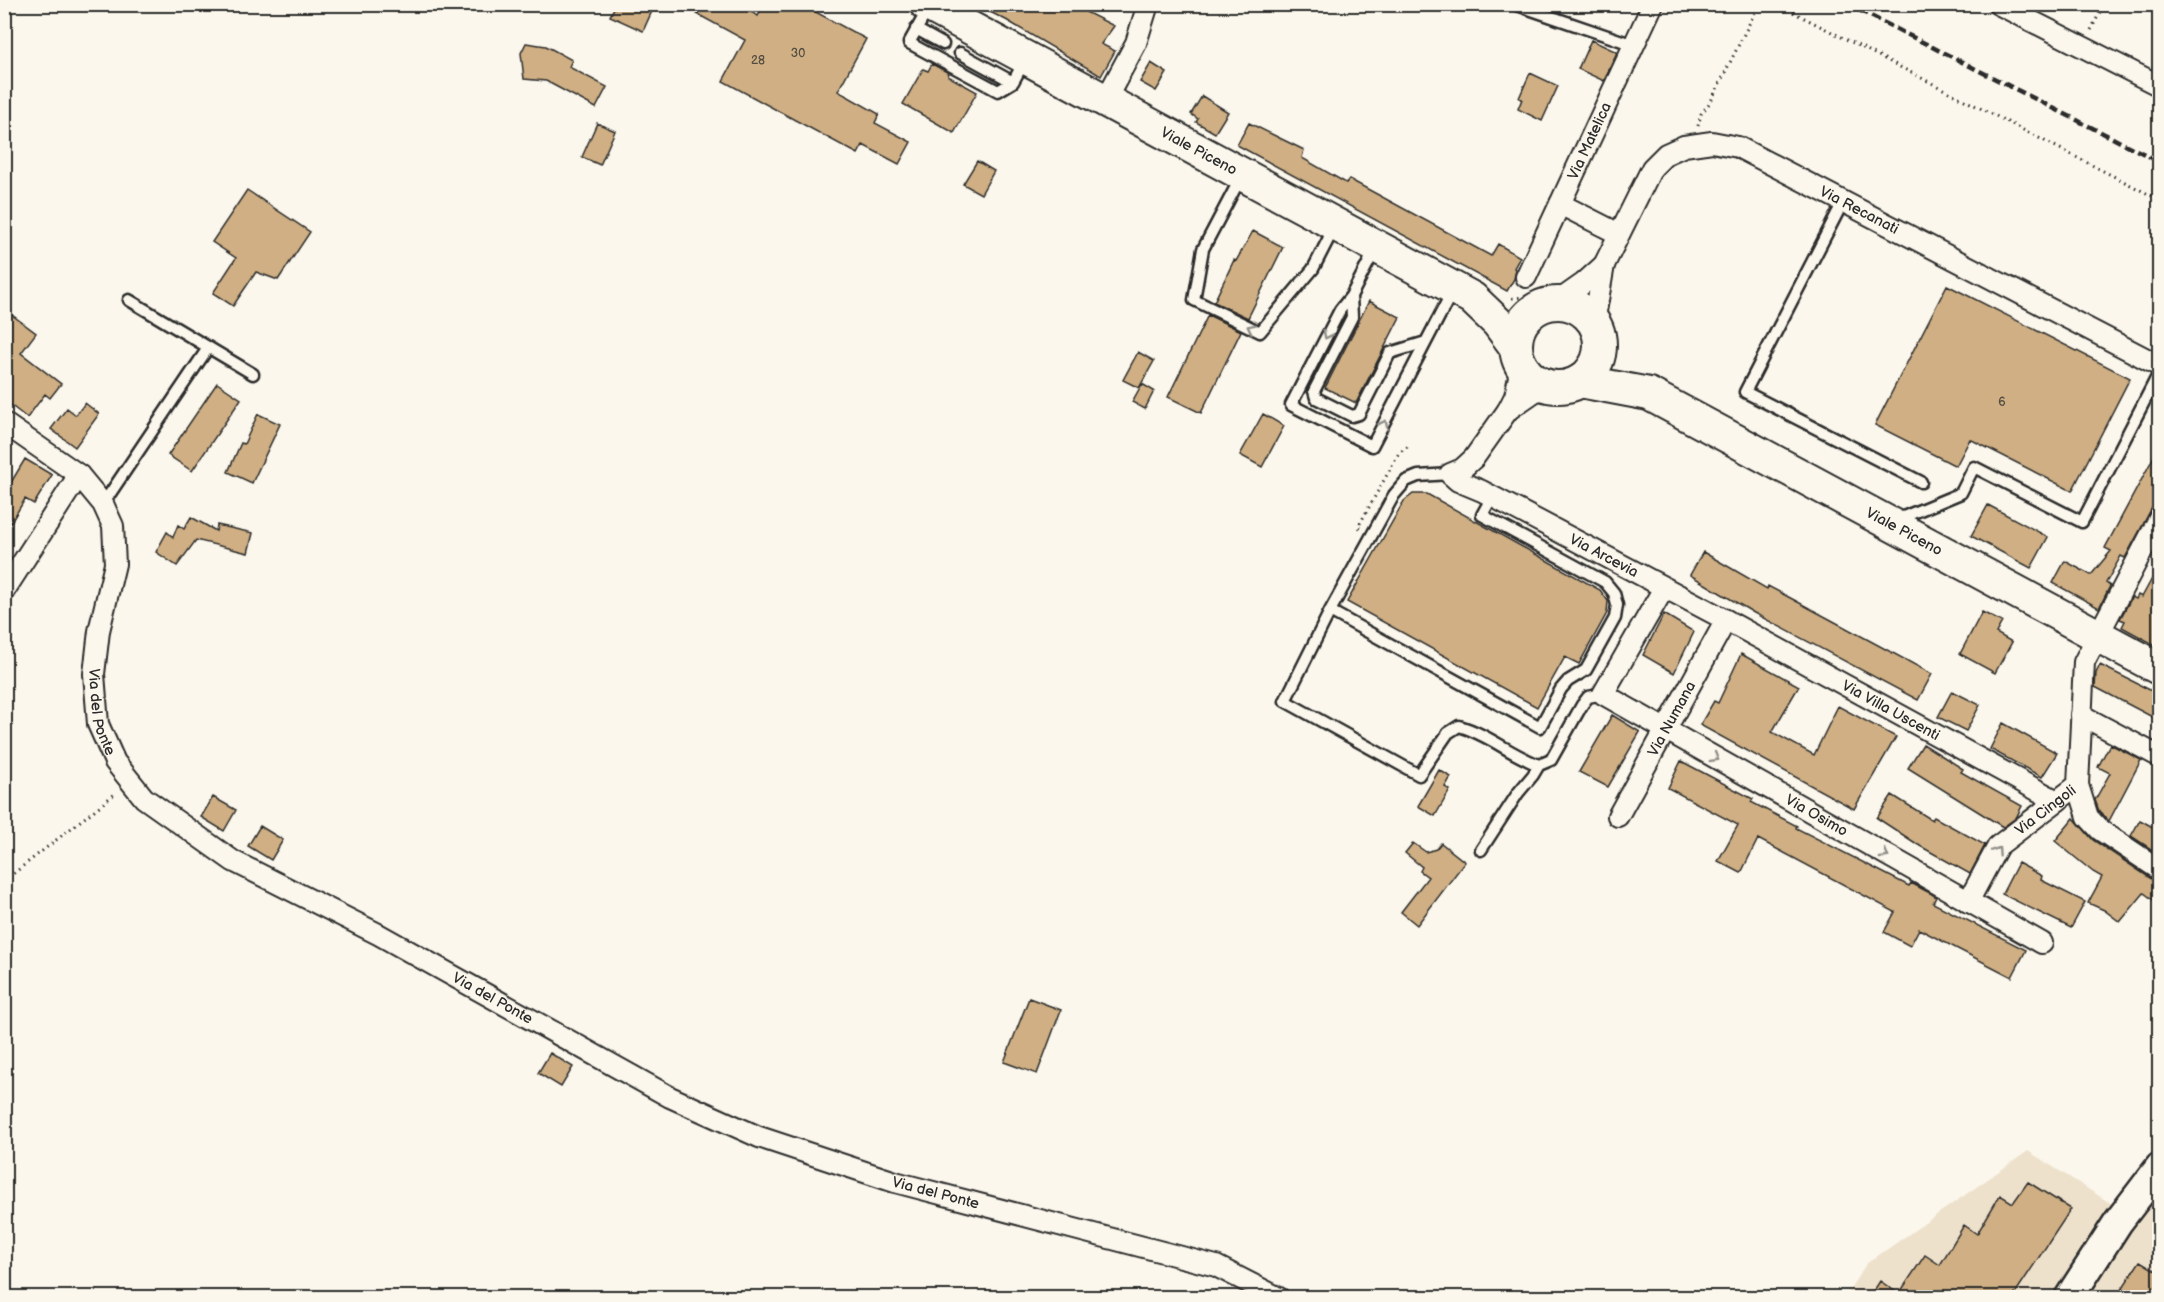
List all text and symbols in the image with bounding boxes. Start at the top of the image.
house number: 30 [791,46,805,61]
house number: 28 [751,53,765,68]
street label: Via Matelica [1564,99,1616,183]
street label: Viale Piceno [1157,123,1240,180]
street label: Via Recanati [1816,182,1902,239]
one-way arrow [1246,323,1257,335]
one-way arrow [1323,328,1335,339]
house number: 6 [1998,395,2006,410]
one-way arrow [1376,420,1388,431]
street label: Viale Piceno [1862,503,1946,560]
street label: Via Arcevia [1566,530,1642,582]
street label: Via del Ponte [84,667,120,758]
street label: Via Villa Uscenti [1838,676,1943,745]
street label: Via Numana [1644,678,1700,760]
one-way arrow [1709,751,1719,762]
street label: Via Cingoli [2011,781,2080,840]
street label: Via Osimo [1782,790,1851,841]
one-way arrow [1878,847,1889,859]
one-way arrow [1990,847,2001,858]
street label: Via del Ponte [449,968,536,1029]
street label: Via del Ponte [890,1173,981,1214]

